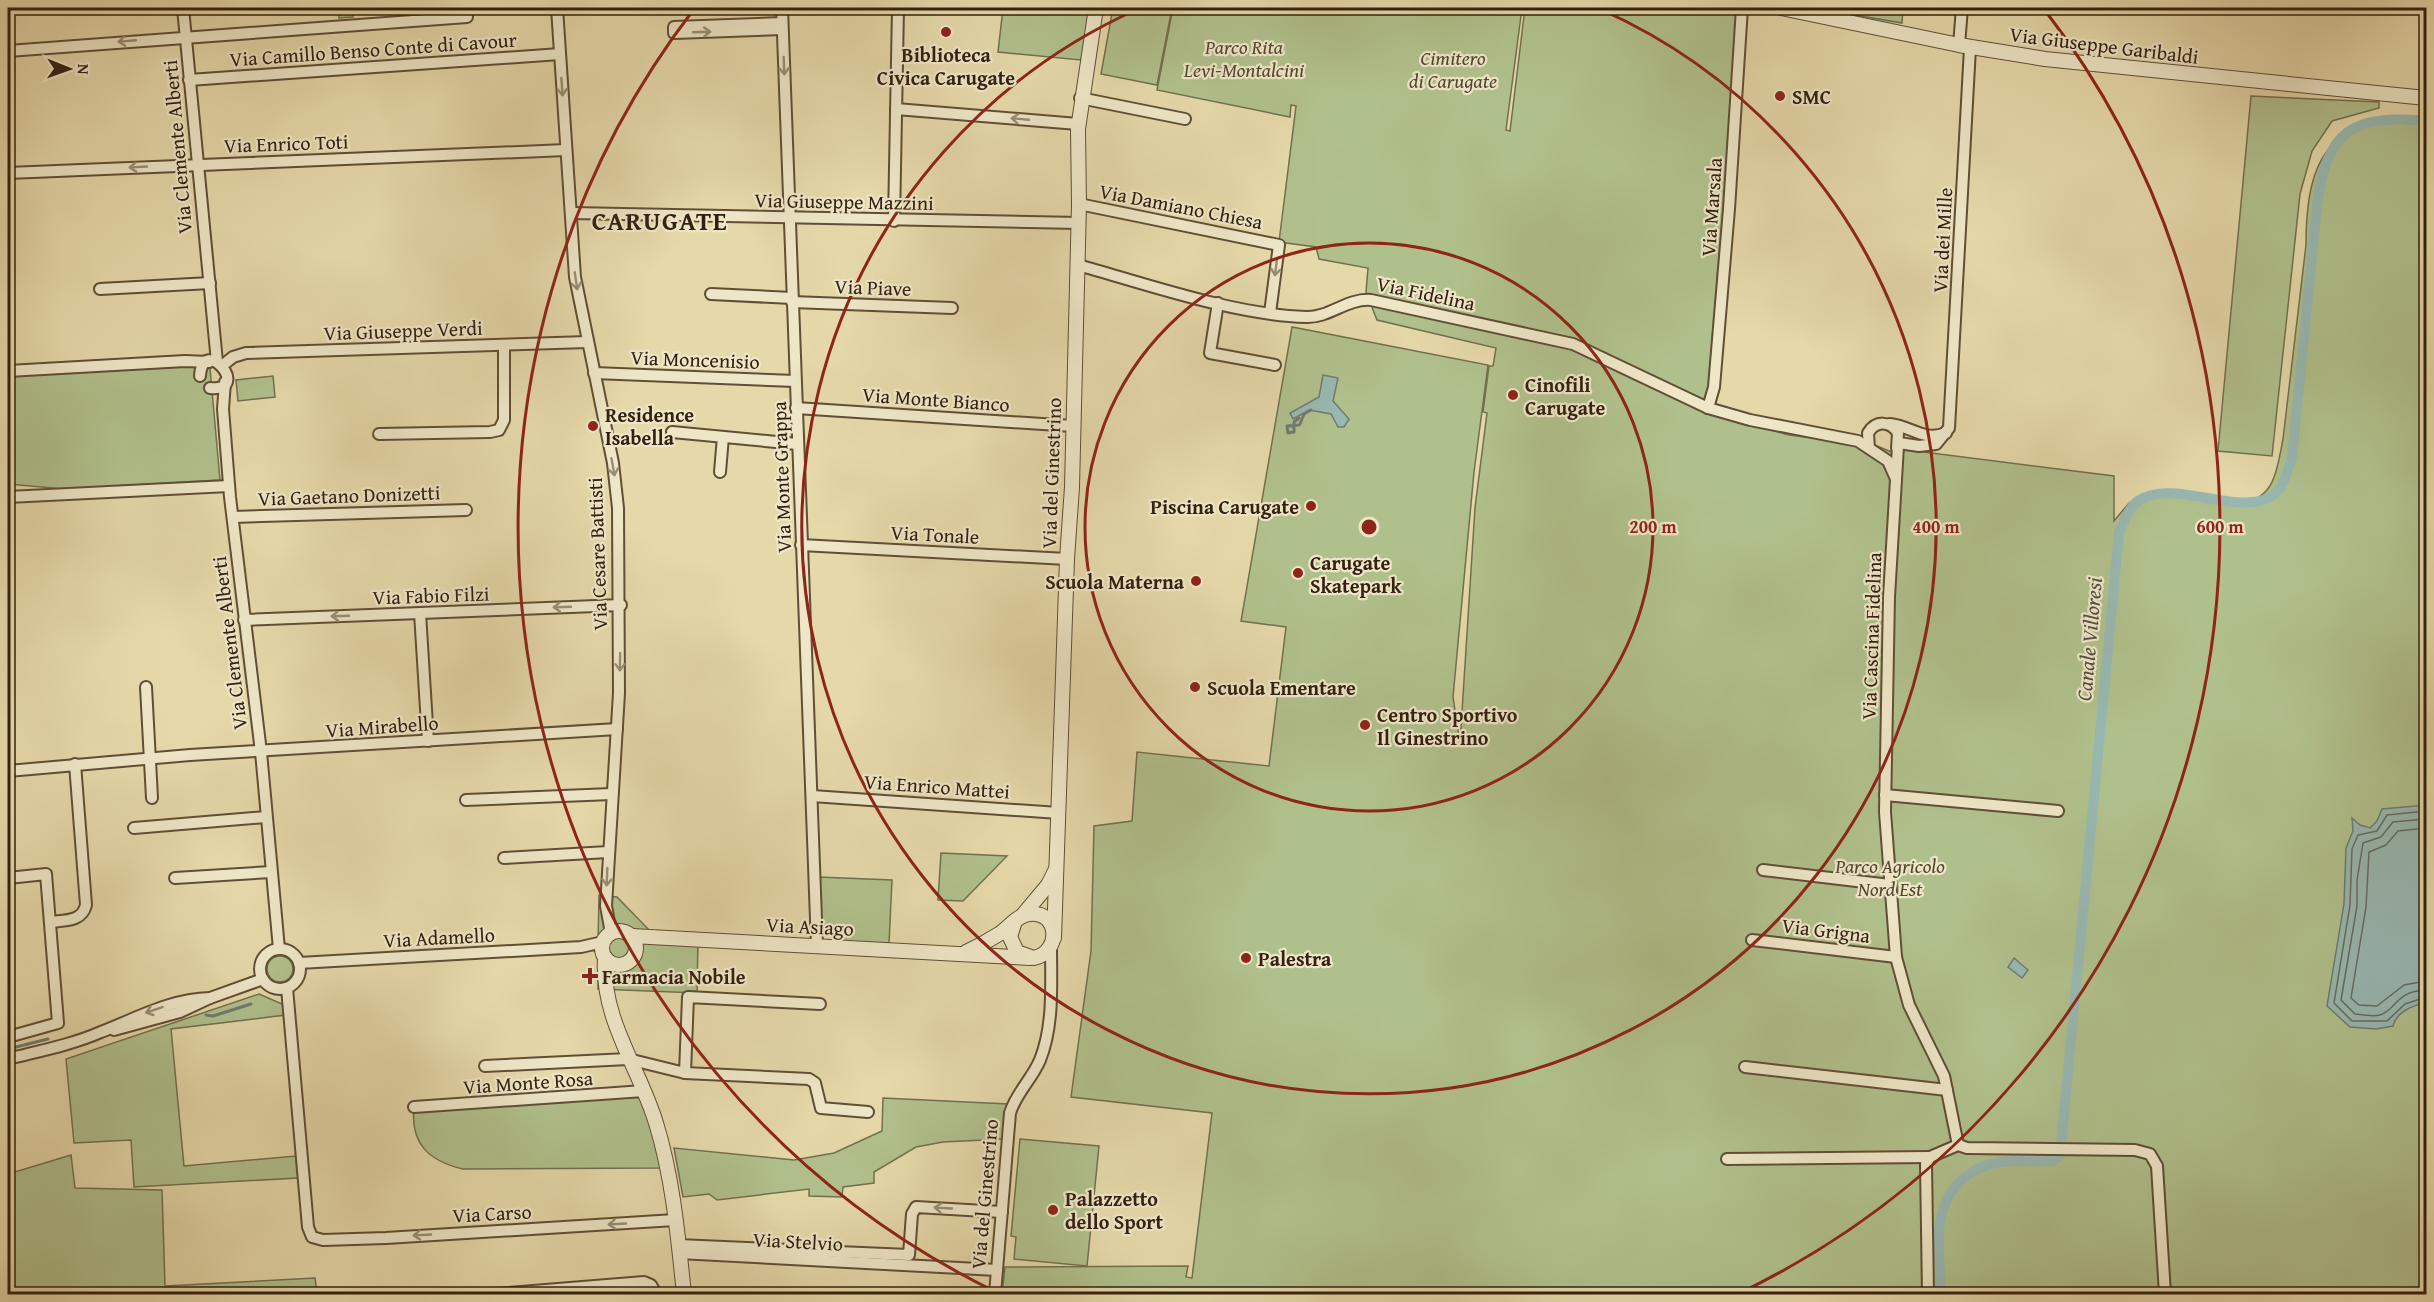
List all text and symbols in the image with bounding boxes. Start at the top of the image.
street label: Via Giuseppe Garibaldi [2008,19,2201,71]
street label: Via Camillo Benso Conte di Cavour [228,24,518,74]
marker: Biblioteca Civica Carugate [939,25,953,39]
one-way arrow [692,27,712,38]
park label: Parco Rita Levi-Montalcini [1183,32,1304,84]
one-way arrow [118,36,137,47]
north arrow [39,39,99,99]
place label: Biblioteca Civica Carugate [877,40,1015,92]
park label: Cimitero di Carugate [1409,43,1497,95]
one-way arrow [778,55,789,75]
street label: Via Clemente Alberti [155,58,199,235]
text: N [72,64,96,75]
one-way arrow [557,76,568,96]
place label: SMC [1792,82,1831,111]
marker: SMC [1773,89,1787,103]
one-way arrow [1010,113,1030,124]
street label: Via Enrico Toti [223,126,349,160]
street label: Via Marsala [1693,156,1729,257]
one-way arrow [129,162,149,173]
street label: Via Damiano Chiesa [1097,176,1266,236]
street label: Via Giuseppe Mazzini [754,185,934,217]
street label: Via dei Mille [1925,187,1959,293]
district label: CARUGATE [592,201,728,240]
one-way arrow [1271,257,1282,277]
street label: Via Fidelina [1374,268,1478,318]
one-way arrow [571,271,582,291]
street label: Via Piave [834,271,912,303]
street label: Via Giuseppe Verdi [323,313,483,347]
street label: Via Moncenisio [630,342,760,376]
place label: Cinofili Carugate [1525,370,1606,422]
street label: Via Monte Bianco [861,379,1011,419]
marker: Cinofili Carugate [1506,388,1520,402]
street label: Via del Ginestrino [1034,397,1068,549]
place label: Residence Isabella [605,400,694,452]
street label: Via Monte Grappa [764,400,798,553]
marker: Residence Isabella [586,419,600,433]
one-way arrow [608,457,619,476]
street label: Via Gaetano Donizetti [257,477,441,513]
street label: Via Cesare Battisti [580,477,614,631]
place label: Piscina Carugate [1150,492,1299,521]
marker: Piscina Carugate [1304,499,1318,513]
text: 200 m [1629,513,1677,540]
text: 400 m [1912,513,1960,540]
text: 600 m [2196,513,2244,540]
street label: Via Tonale [890,517,980,551]
centre of rings [1359,517,1379,537]
place label: Carugate Skatepark [1310,548,1402,600]
street label: Via Cascina Fidelina [1854,551,1888,720]
street label: Via Clemente Alberti [204,554,254,731]
marker: Carugate Skatepark [1291,566,1305,580]
place label: Scuola Materna [1045,567,1185,596]
marker: Scuola Materna [1189,574,1203,588]
water label: Canale Villoresi [2068,575,2110,702]
street label: Via Fabio Filzi [372,578,490,612]
one-way arrow [553,602,573,613]
one-way arrow [331,611,351,622]
one-way arrow [614,651,626,671]
place label: Scuola Ementare [1207,673,1356,702]
marker: Scuola Ementare [1188,680,1202,694]
place label: Centro Sportivo Il Ginestrino [1377,700,1518,752]
street label: Via Mirabello [324,708,440,744]
marker: Centro Sportivo Il Ginestrino [1358,718,1372,732]
street label: Via Enrico Mattei [863,766,1011,806]
park label: Parco Agricolo Nord Est [1834,851,1945,903]
one-way arrow [601,867,613,887]
street label: Via Asiago [765,909,855,943]
street label: Via Grigna [1780,910,1872,950]
street label: Via Adamello [382,920,496,954]
place label: Palestra [1258,944,1332,973]
marker: Palestra [1239,951,1253,965]
place label: Farmacia Nobile [602,962,746,991]
marker: Farmacia Nobile [583,969,597,983]
one-way arrow [145,1005,164,1016]
street label: Via Monte Rosa [462,1063,595,1101]
street label: Via del Ginestrino [963,1118,1005,1270]
place label: Palazzetto dello Sport [1065,1184,1163,1236]
street label: Via Carso [452,1196,532,1230]
one-way arrow [934,1203,954,1214]
marker: Palazzetto dello Sport [1046,1203,1060,1217]
one-way arrow [607,1218,627,1229]
street label: Via Stelvio [752,1224,844,1258]
one-way arrow [412,1230,432,1241]

